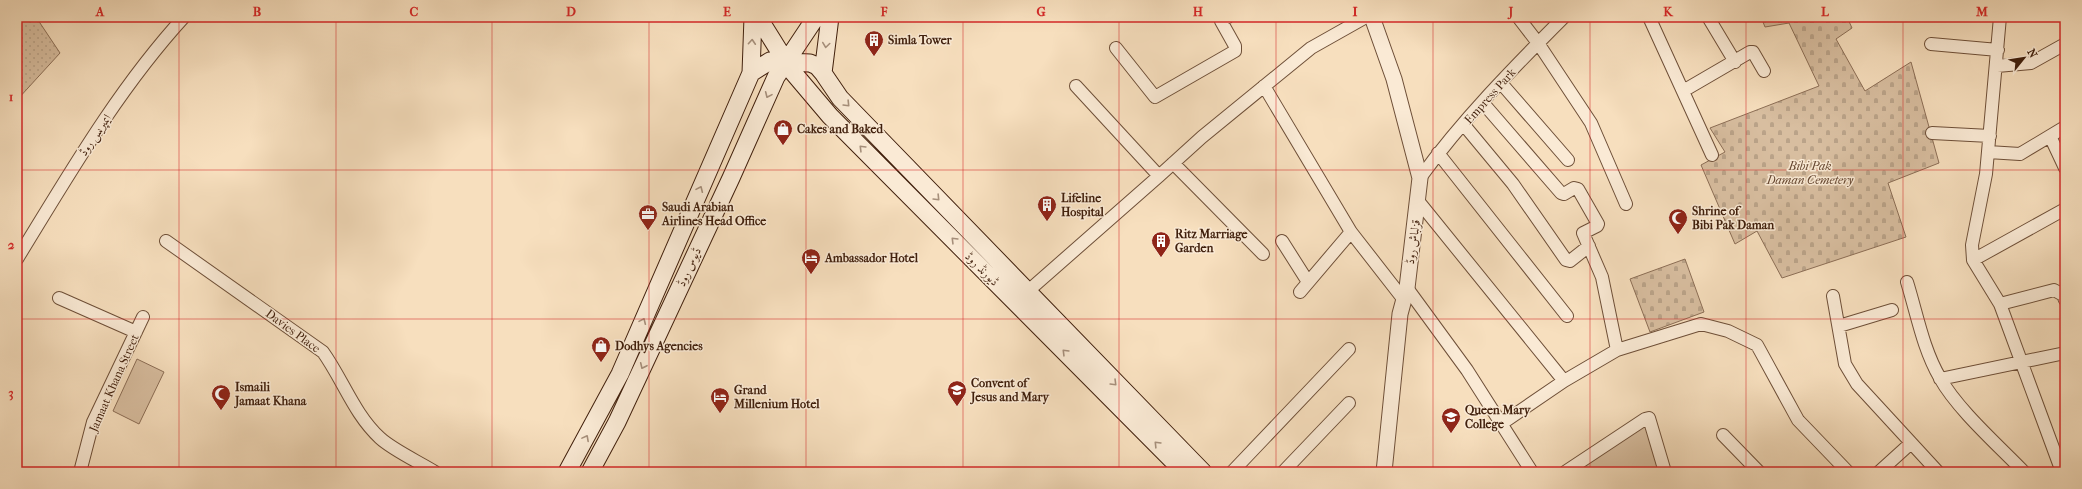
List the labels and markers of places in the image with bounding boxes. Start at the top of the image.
building icon: Simla Tower [863,29,885,57]
place label: Simla Tower [888,33,953,47]
shop icon: Cakes and Baked [772,118,794,146]
place label: Cakes and Baked [797,122,883,136]
place label: Lifeline Hospital [1061,191,1105,220]
building icon: Lifeline Hospital [1036,194,1058,222]
place label: Saudi Arabian Airlines Head Office [661,200,766,228]
office icon: Saudi Arabian Airlines Head Office [637,203,659,231]
place label: Shrine of Bibi Pak Daman [1692,204,1775,232]
mosque icon: Shrine of Bibi Pak Daman [1667,207,1689,235]
place label: Ritz Marriage Garden [1175,227,1248,255]
building icon: Ritz Marriage Garden [1150,230,1172,258]
hotel icon: Ambassador Hotel [800,247,822,275]
place label: Ambassador Hotel [824,251,919,265]
shop icon: Dodhys Agencies [590,335,612,363]
place label: Dodhys Agencies [615,339,703,354]
place label: Convent of Jesus and Mary [969,376,1050,405]
school or university icon: Convent of Jesus and Mary [946,379,968,407]
place label: Ismaili Jamaat Khana [233,380,307,409]
mosque icon: Ismaili Jamaat Khana [210,383,232,411]
place label: Grand Millenium Hotel [733,383,820,411]
hotel icon: Grand Millenium Hotel [709,386,731,414]
place label: Queen Mary College [1465,403,1531,432]
school or university icon: Queen Mary College [1440,406,1462,434]

